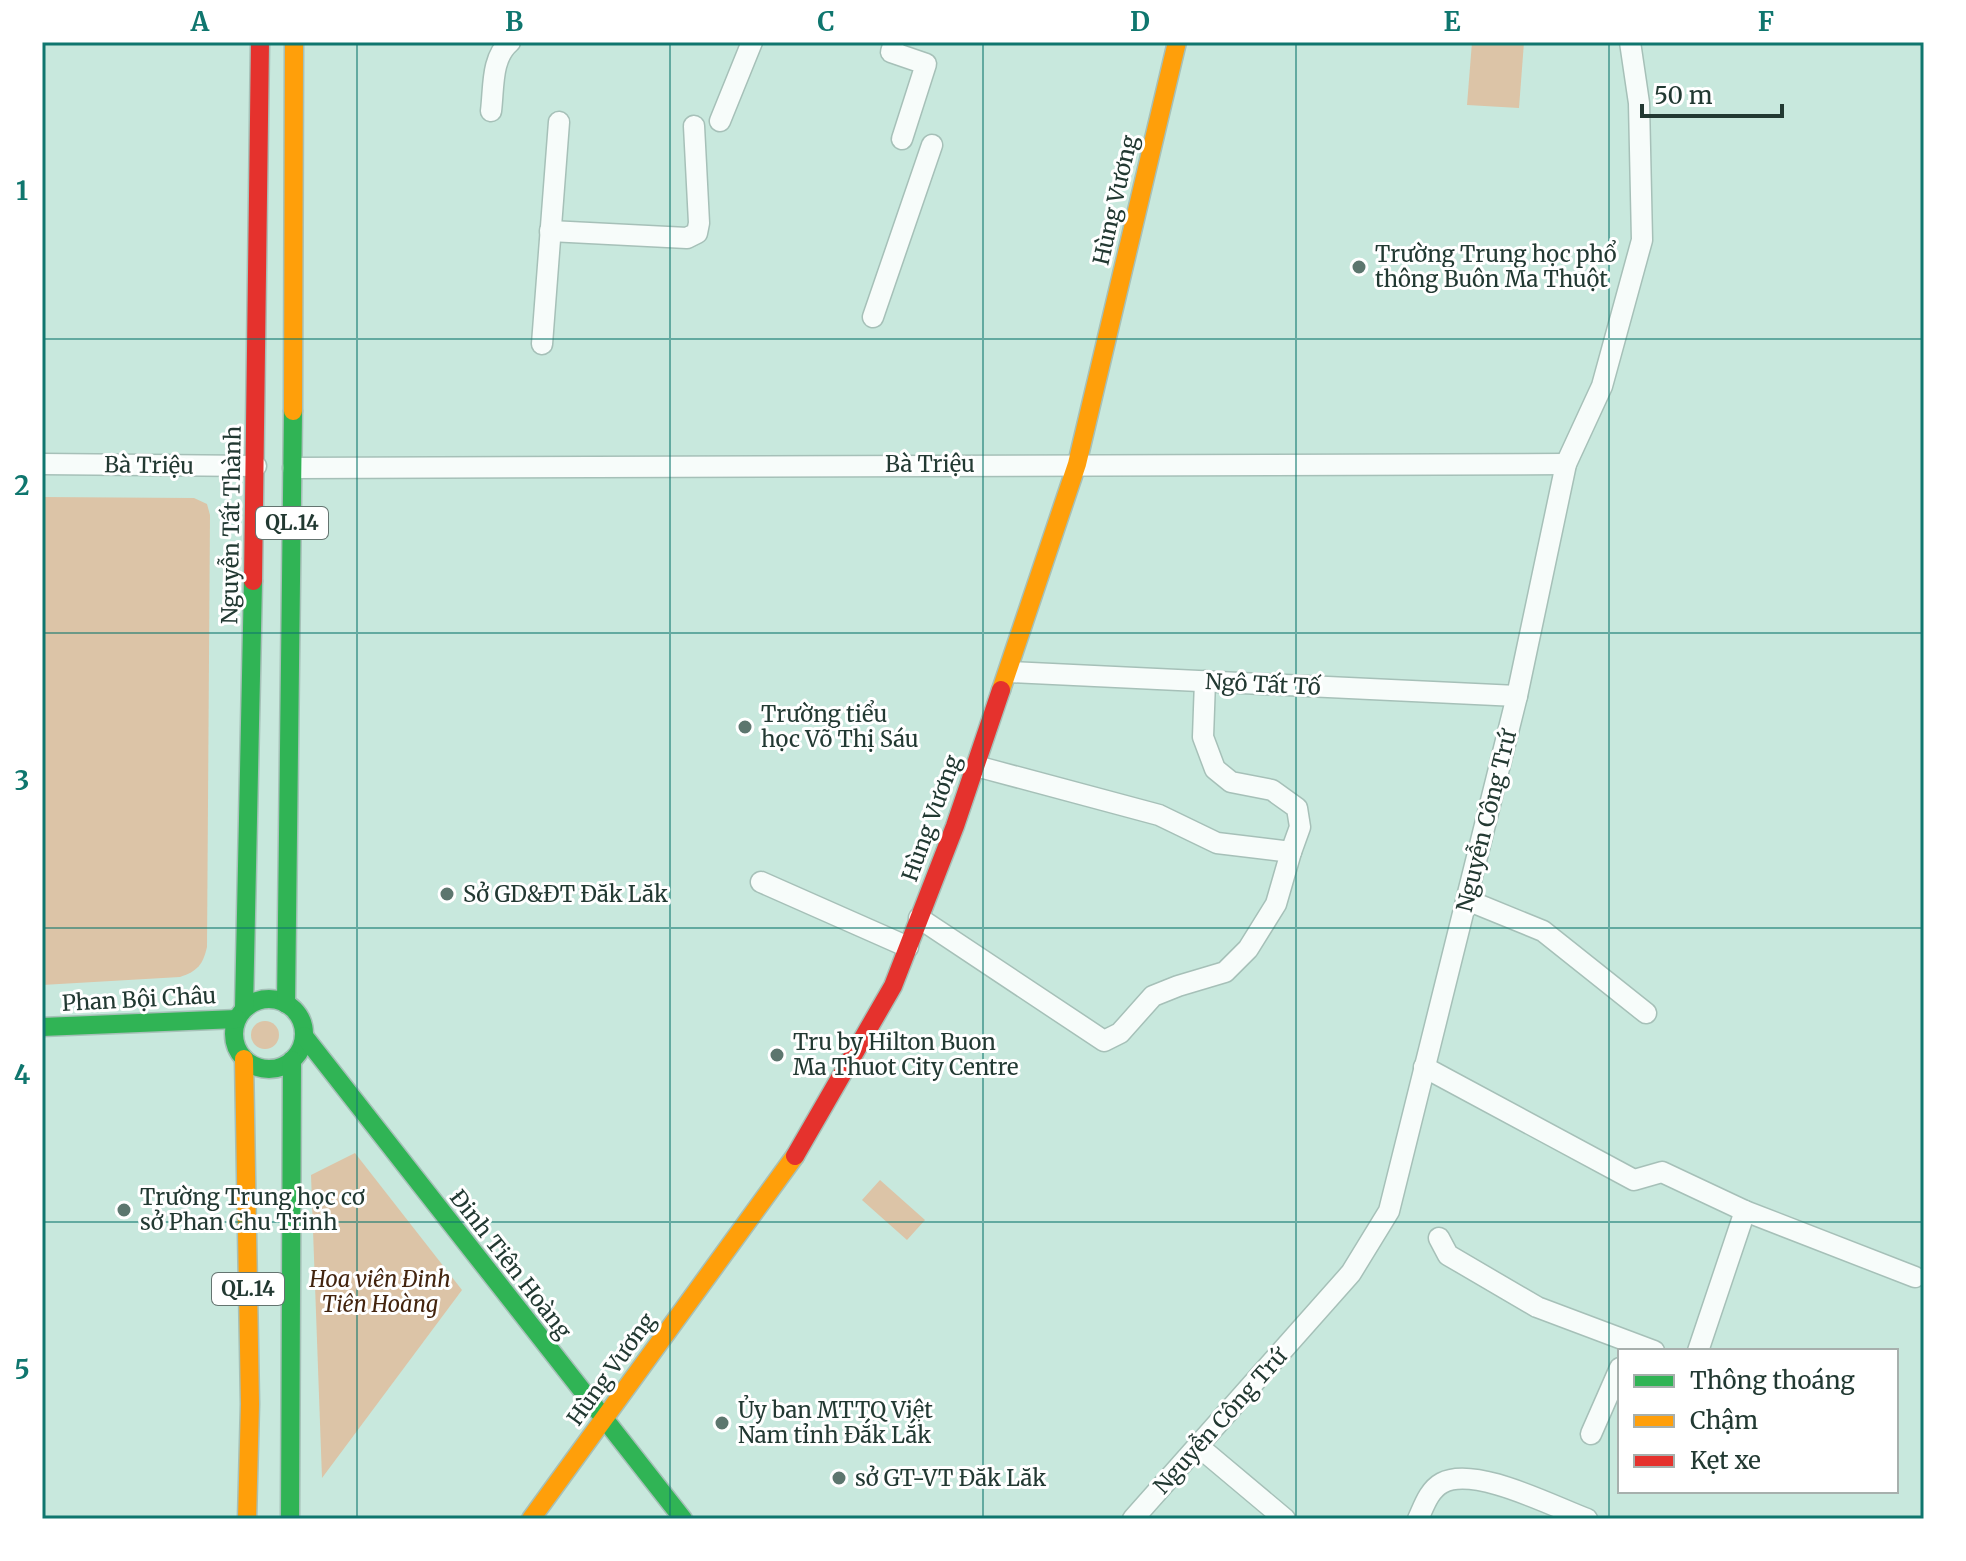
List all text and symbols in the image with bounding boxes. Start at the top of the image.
text: A [190,5,210,38]
text: B [505,5,523,38]
text: C [817,5,835,38]
text: D [1130,5,1150,38]
text: E [1444,5,1461,38]
text: F [1758,5,1774,38]
scale bar [1642,68,1782,118]
text: 50 m [1654,80,1713,111]
street label: Hùng Vương [1086,132,1144,268]
text: 1 [16,174,28,207]
place label: Trường Trung học phổ thông Buôn Ma Thuột [1375,239,1617,293]
marker: Trường Trung học phổ thông Buôn Ma Thuột [1350,258,1368,276]
street label: Nguyễn Tất Thành [214,425,247,624]
street label: Bà Triệu [104,450,194,480]
street label: Bà Triệu [885,450,975,478]
text: 2 [14,469,30,502]
road number: QL.14 [256,507,328,539]
street label: Ngô Tất Tố [1205,667,1323,701]
place label: Trường tiểu học Võ Thị Sáu [761,699,919,753]
marker: Trường tiểu học Võ Thị Sáu [736,718,754,736]
street label: Nguyễn Công Trứ [1449,725,1523,915]
street label: Hùng Vương [895,751,967,885]
text: 3 [15,764,29,797]
place label: Sở GD&ĐT Đăk Lăk [463,880,668,908]
marker: Sở GD&ĐT Đăk Lăk [438,885,456,903]
street label: Phan Bội Châu [61,981,217,1017]
place label: Tru by Hilton Buon Ma Thuot City Centre [793,1028,1018,1081]
marker: Tru by Hilton Buon Ma Thuot City Centre [768,1046,786,1064]
text: 4 [14,1058,31,1091]
place label: Trường Trung học cơ sở Phan Chu Trinh [140,1183,365,1236]
street label: Đinh Tiên Hoàng [444,1184,578,1344]
marker: Trường Trung học cơ sở Phan Chu Trinh [115,1201,133,1219]
park label: Hoa viên Đinh Tiên Hoàng [308,1265,451,1318]
road number: QL.14 [212,1273,284,1305]
street label: Hùng Vương [561,1307,661,1431]
street label: Nguyễn Công Trứ [1147,1340,1294,1499]
legend [1618,1349,1898,1493]
text: 5 [14,1353,30,1386]
text: Thông thoáng [1690,1365,1855,1396]
place label: Ủy ban MTTQ Việt Nam tỉnh Đắk Lắk [738,1394,933,1449]
text: Chậm [1690,1405,1758,1436]
marker: Ủy ban MTTQ Việt Nam tỉnh Đắk Lắk [713,1414,731,1432]
text: Kẹt xe [1690,1445,1761,1476]
place label: sở GT-VT Đăk Lăk [855,1464,1046,1492]
marker: sở GT-VT Đăk Lăk [830,1469,848,1487]

